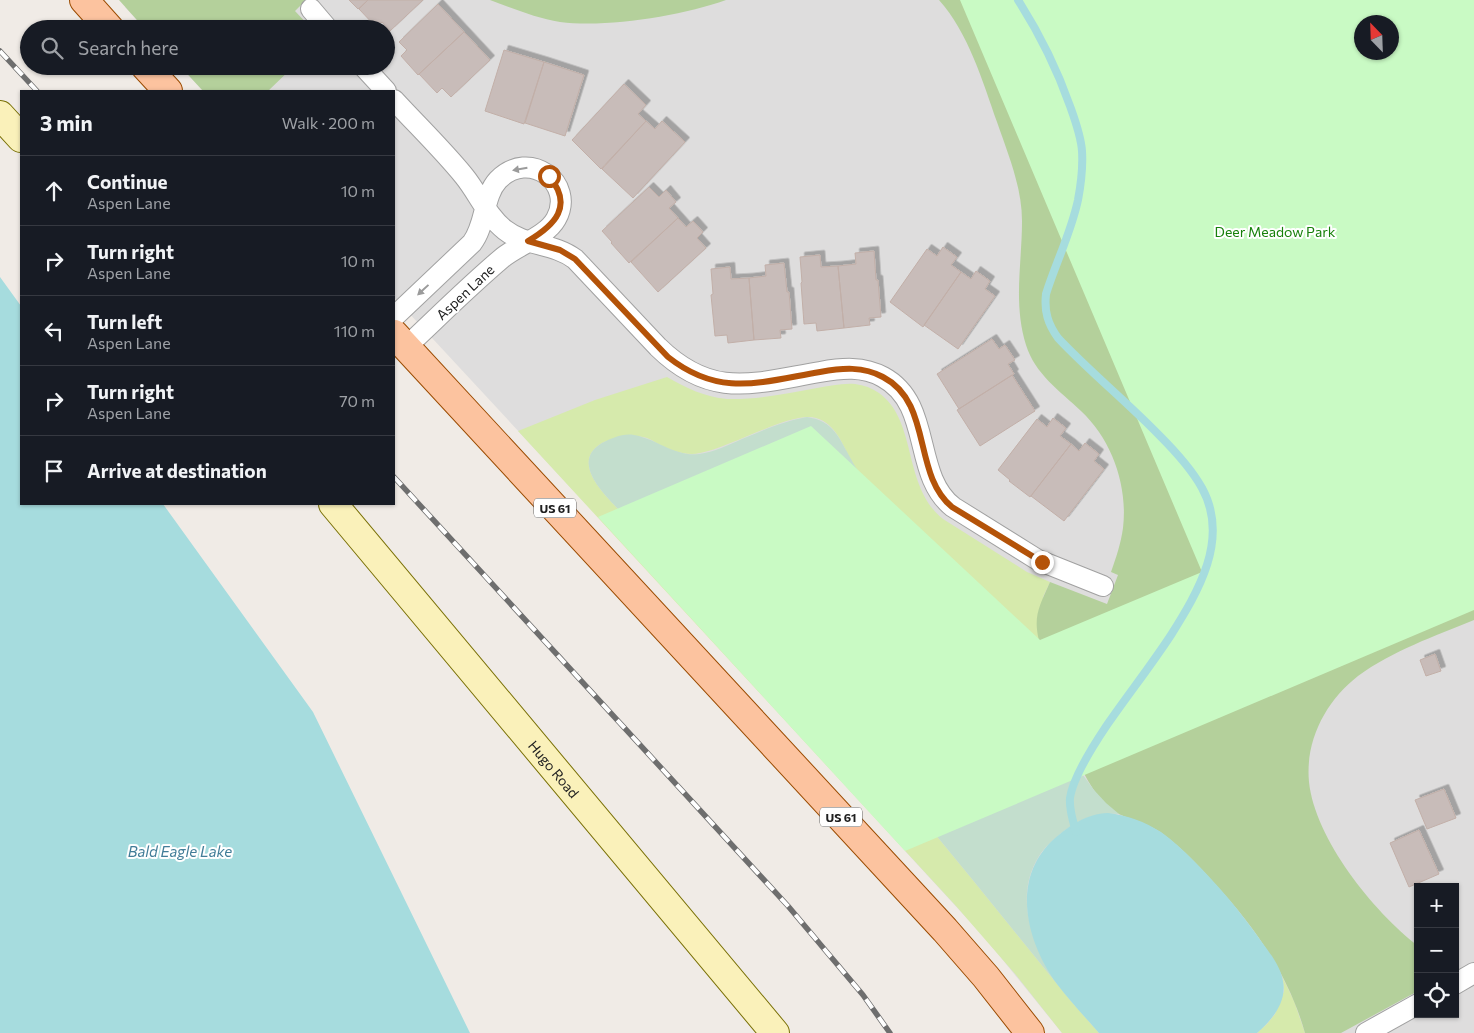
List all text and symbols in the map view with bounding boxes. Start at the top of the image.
north arrow [1354,15,1399,60]
search box [20,20,395,75]
icon: search [38,34,66,62]
text: Search here [78,36,178,59]
text: 3 min [40,110,93,135]
text: Walk · 200 m [282,113,375,132]
one-way arrow [513,165,528,173]
route start [538,165,561,188]
text: Continue [87,170,167,193]
icon: ahead [40,177,68,205]
text: 10 m [341,181,375,200]
text: Aspen Lane [87,193,171,212]
park label: Deer Meadow Park [1215,223,1336,240]
text: Turn right [87,240,174,263]
icon: right [40,247,68,275]
text: 10 m [341,251,375,270]
street label: Aspen Lane [432,261,498,323]
text: Aspen Lane [87,263,171,282]
one-way arrow [417,284,429,296]
text: Turn left [87,310,162,333]
icon: left [40,317,68,345]
text: 110 m [334,321,375,340]
text: Aspen Lane [87,333,171,352]
text: Turn right [87,380,174,403]
icon: right [40,387,68,415]
text: 70 m [339,391,375,410]
text: Aspen Lane [87,403,171,422]
icon: arrive [40,457,68,485]
text: Arrive at destination [87,459,267,482]
road number: US 61 [534,498,576,518]
route end [1031,551,1054,574]
street label: Hugo Road [525,737,583,801]
road number: US 61 [820,808,862,826]
water label: Bald Eagle Lake [128,842,232,860]
map controls [1414,883,1459,1018]
button: + [1414,883,1459,928]
button: − [1414,928,1459,973]
button: locate [1414,973,1459,1018]

